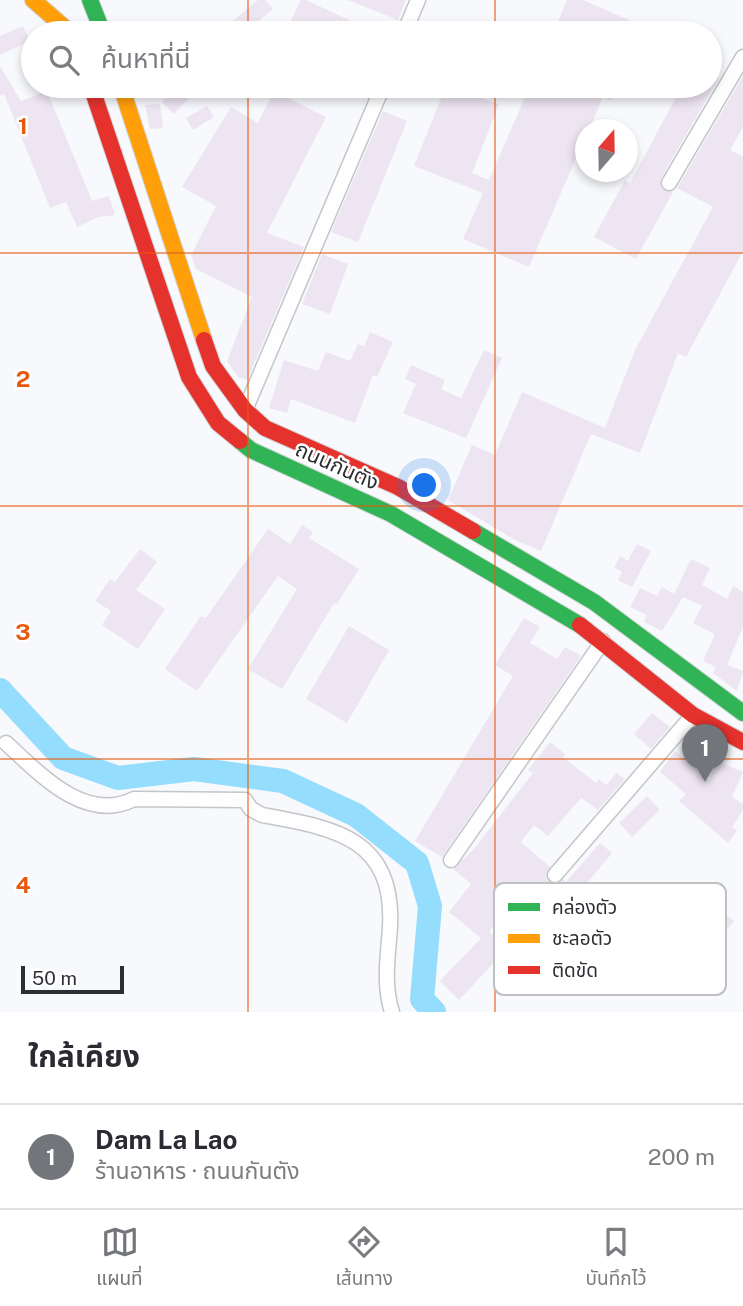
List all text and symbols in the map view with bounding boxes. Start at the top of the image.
search box [21,21,722,98]
icon: search [45,41,83,79]
text: ค้นหาที่นี่ [101,43,191,74]
text: 1 [18,112,28,139]
north arrow [575,119,638,182]
text: 2 [16,365,30,392]
street label: ถนนกันตัง [292,436,383,495]
your location [407,468,441,502]
text: 3 [15,618,31,645]
pin: 1 [682,724,728,782]
text: 4 [15,871,31,898]
legend [494,883,726,995]
text: คล่องตัว [552,896,617,918]
text: ชะลอตัว [552,927,612,949]
text: ติดขัด [552,959,598,981]
scale bar [21,963,124,995]
text: 50 m [32,967,77,989]
text: ใกล้เคียง [28,1038,140,1074]
text: Dam La Lao [95,1124,238,1155]
text: 1 [46,1143,56,1170]
text: 200 m [648,1143,715,1170]
text: ร้านอาหาร · ถนนกันตัง [95,1157,300,1184]
tab: แผนที่ [96,1223,143,1294]
tab: เส้นทาง [335,1223,393,1294]
tab: บันทึกไว้ [586,1223,647,1294]

